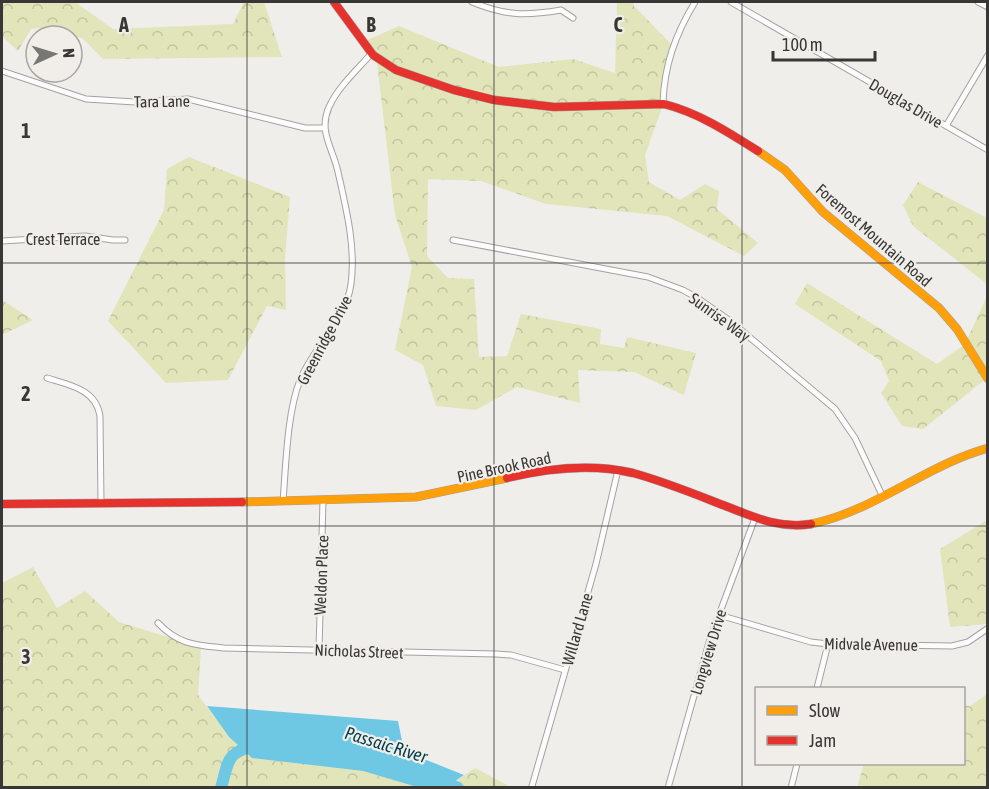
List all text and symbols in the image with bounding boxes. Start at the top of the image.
text: A [118,13,129,36]
text: B [366,13,376,36]
text: C [614,13,623,36]
north arrow [24,24,84,84]
scale bar [773,24,875,62]
text: 100 m [782,34,823,55]
text: N [60,48,78,58]
street label: Douglas Drive [866,75,946,132]
street label: Tara Lane [134,92,190,110]
text: 1 [21,119,31,142]
street label: Foremost Mountain Road [813,180,935,290]
street label: Crest Terrace [26,230,100,248]
street label: Sunrise Way [685,289,754,346]
street label: Greenridge Drive [293,292,356,388]
text: 2 [21,382,31,405]
street label: Pine Brook Road [455,448,553,486]
street label: Weldon Place [311,535,331,615]
street label: Willard Lane [558,591,596,667]
street label: Longview Drive [686,607,731,697]
street label: Midvale Avenue [824,634,918,654]
street label: Nicholas Street [314,640,404,662]
text: 3 [21,645,31,668]
legend [755,687,965,765]
text: Slow [809,700,840,721]
water label: Passaic River [342,722,431,767]
text: Jam [809,730,836,751]

